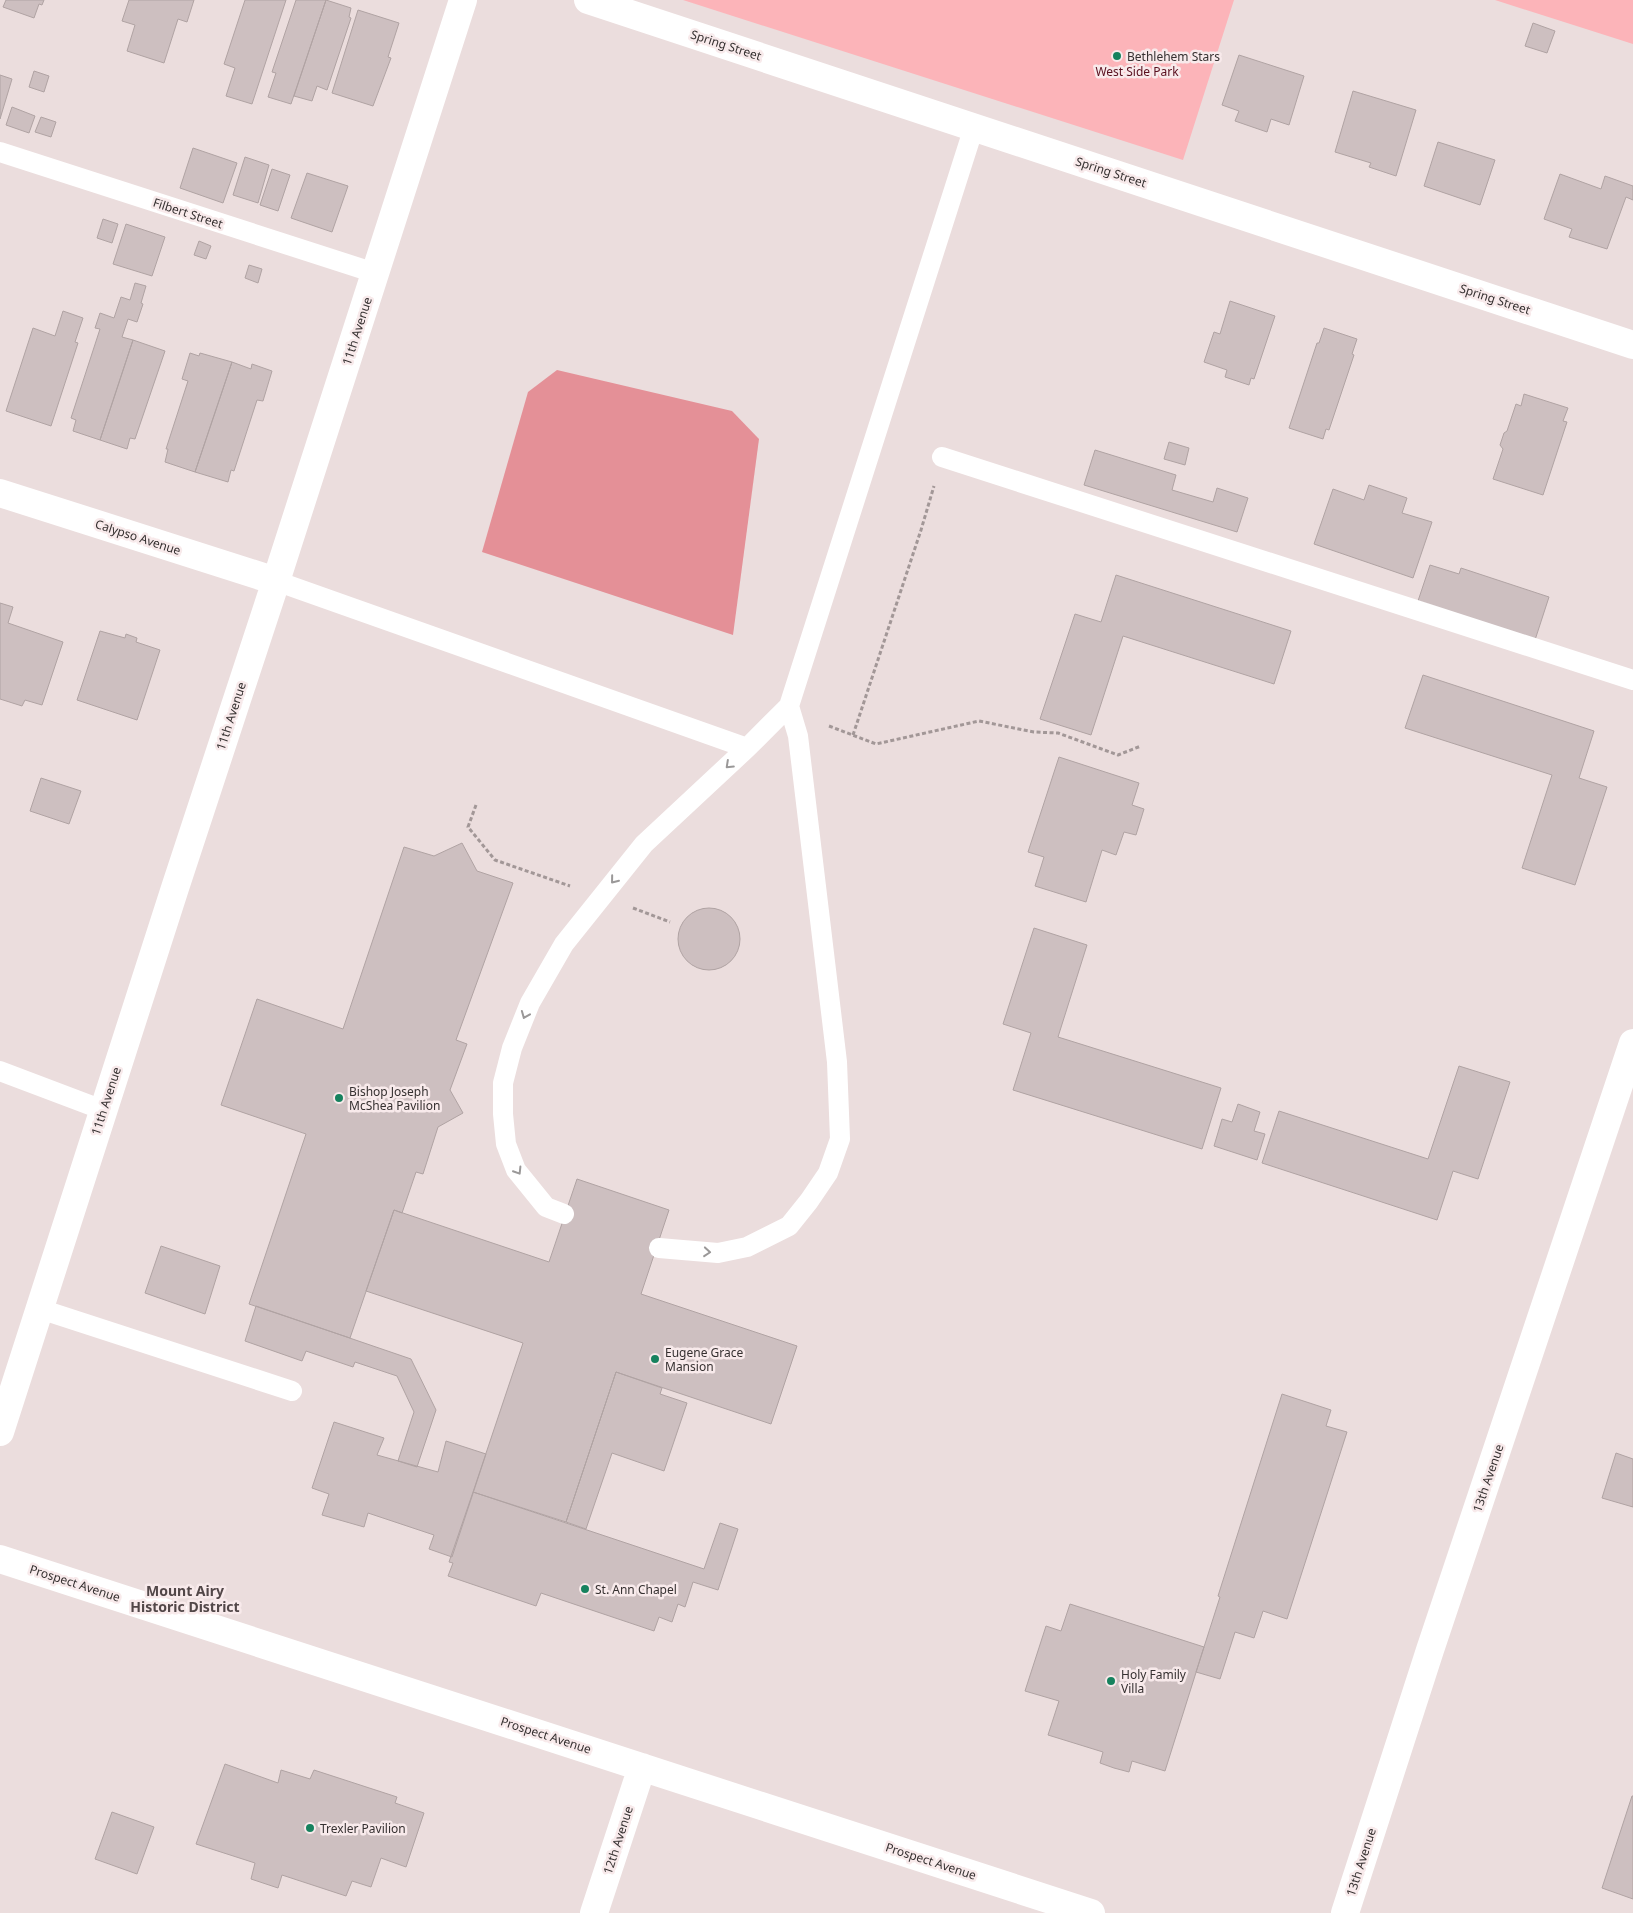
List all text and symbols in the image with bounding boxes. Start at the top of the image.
street label: Spring Street [688,26,764,65]
place label: Bethlehem Stars [1127,48,1220,65]
marker: Bethlehem Stars [1111,50,1123,62]
park label: West Side Park [1095,63,1179,80]
street label: Spring Street [1073,153,1149,192]
street label: Filbert Street [151,194,226,232]
street label: Spring Street [1457,280,1533,319]
street label: 11th Avenue [338,295,376,367]
street label: Calypso Avenue [93,515,183,559]
street label: 11th Avenue [212,680,250,752]
one-way arrow [725,759,734,768]
one-way arrow [612,874,620,883]
one-way arrow [521,1010,531,1019]
street label: 11th Avenue [87,1065,125,1137]
place label: Bishop Joseph McShea Pavilion [349,1083,440,1114]
marker: Bishop Joseph McShea Pavilion [333,1092,345,1104]
one-way arrow [511,1165,521,1174]
one-way arrow [704,1246,712,1257]
place label: Eugene Grace Mansion [665,1344,743,1375]
marker: Eugene Grace Mansion [649,1353,661,1365]
street label: 13th Avenue [1468,1442,1508,1514]
street label: Prospect Avenue [27,1560,123,1606]
district label: Mount Airy Historic District [130,1581,240,1616]
place label: St. Ann Chapel [595,1581,677,1598]
marker: St. Ann Chapel [579,1583,591,1595]
place label: Holy Family Villa [1121,1666,1187,1697]
marker: Holy Family Villa [1105,1675,1117,1687]
street label: Prospect Avenue [498,1712,594,1758]
street label: 12th Avenue [599,1804,637,1876]
place label: Trexler Pavilion [320,1820,406,1837]
marker: Trexler Pavilion [304,1822,316,1834]
street label: 13th Avenue [1342,1826,1380,1898]
street label: Prospect Avenue [883,1838,979,1884]

